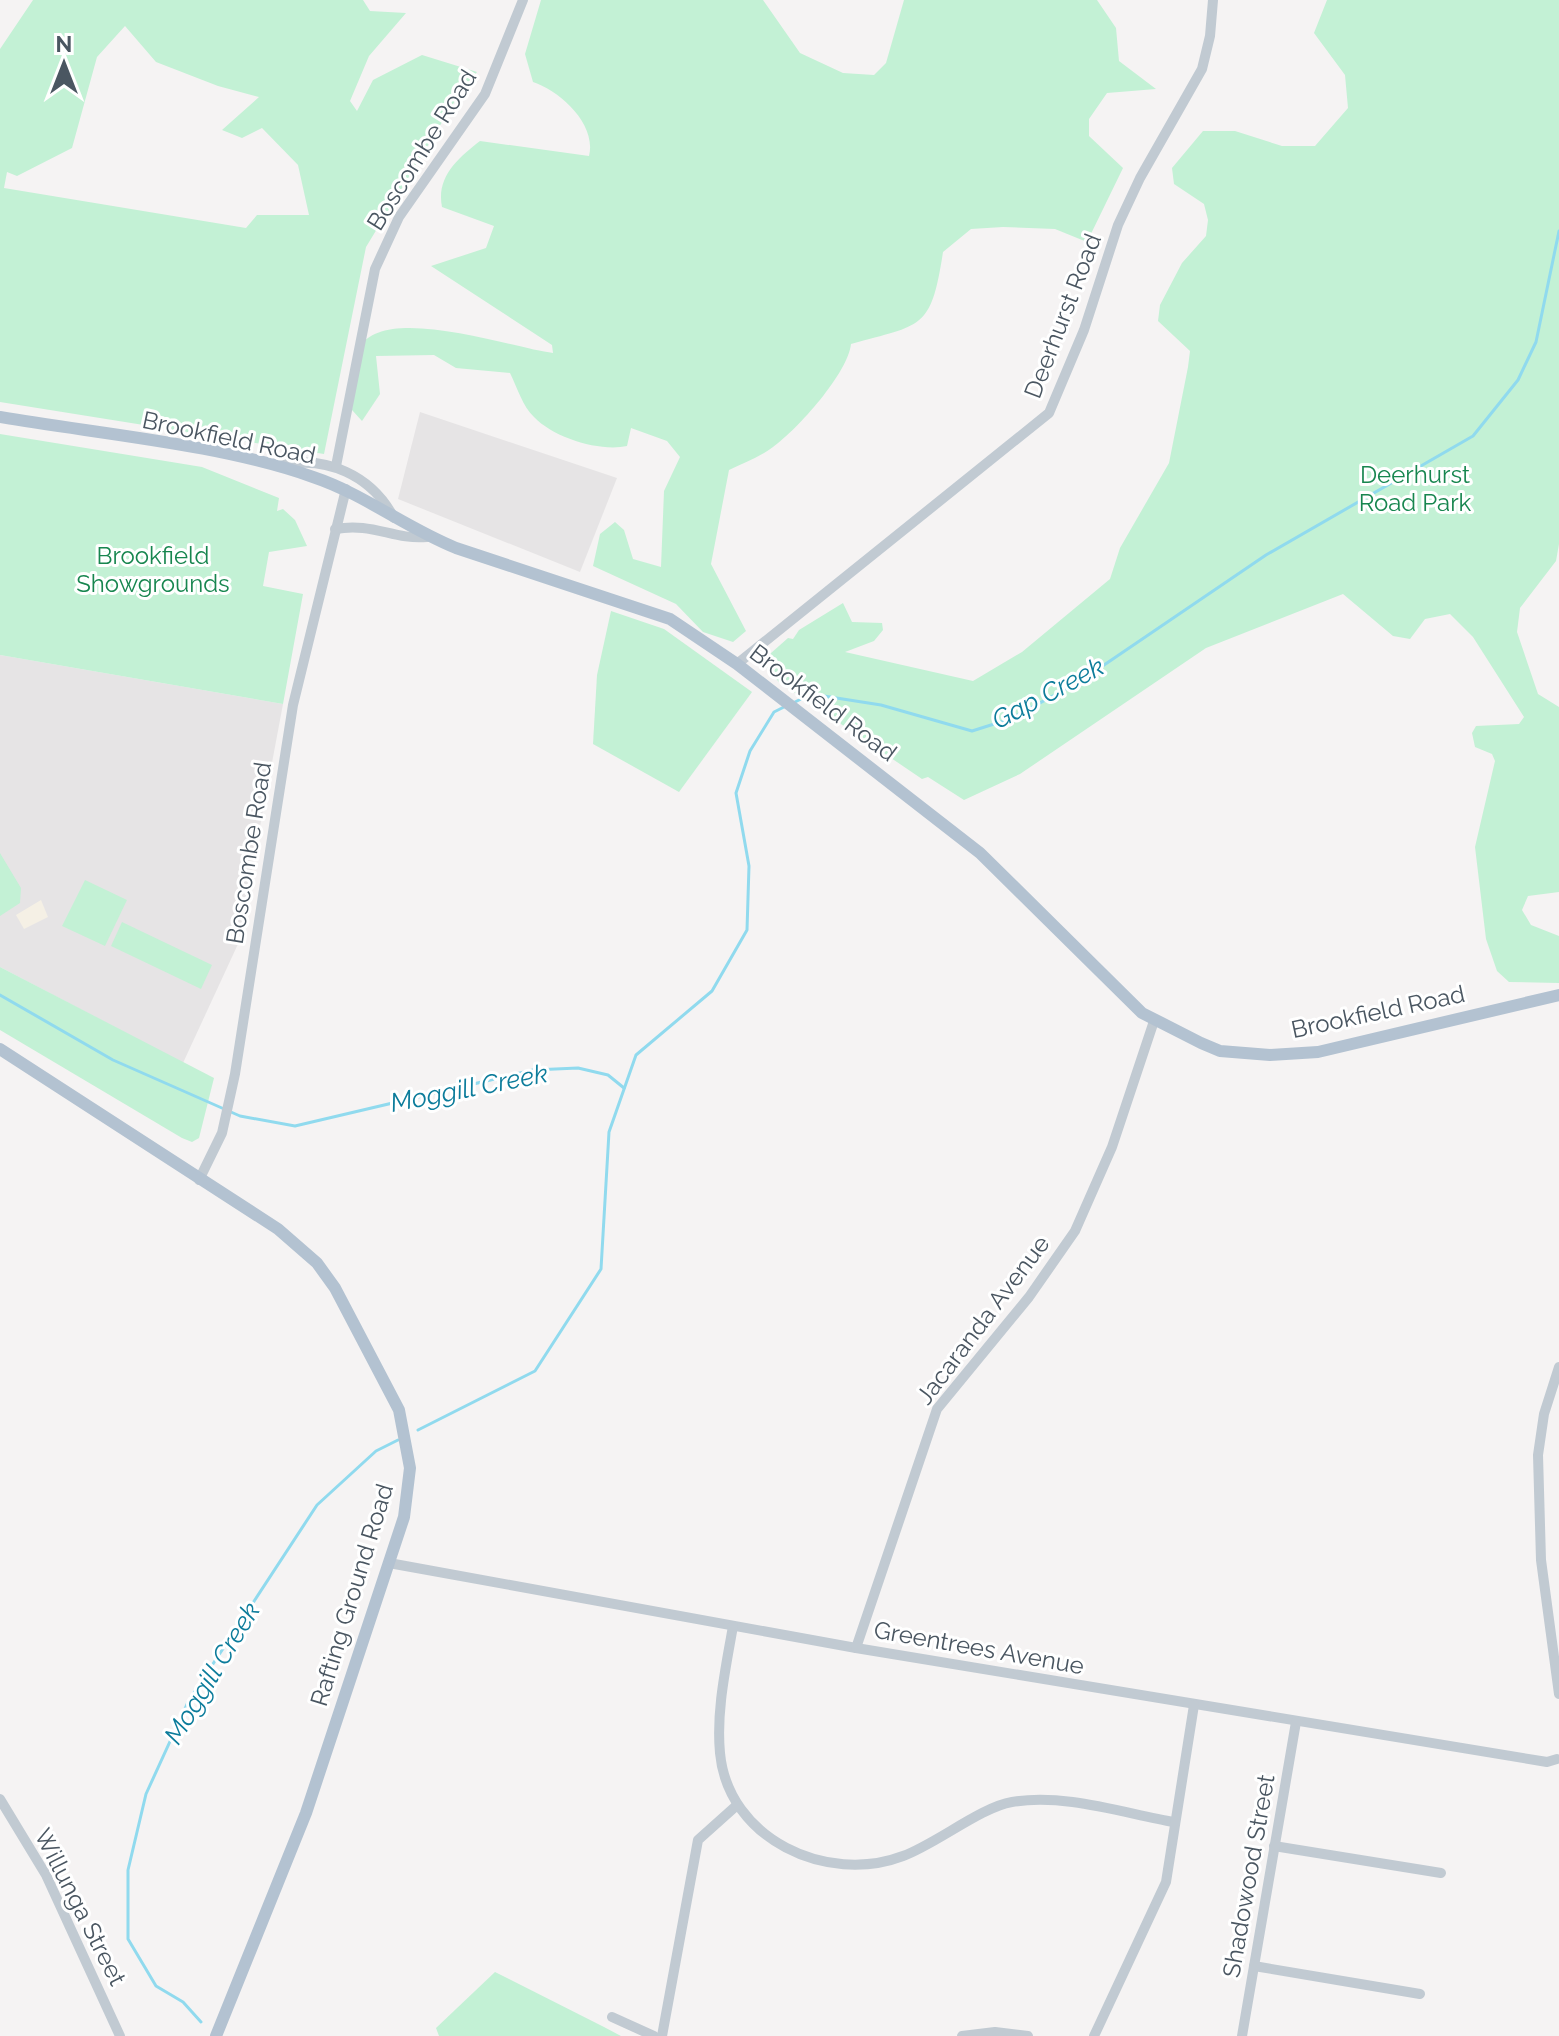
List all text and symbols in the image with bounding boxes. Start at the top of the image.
north arrow [24,24,104,104]
text: N [56,31,72,57]
street label: Boscombe Road [361,64,483,235]
street label: Deerhurst Road [1018,230,1107,402]
street label: Brookfield Road [140,405,319,470]
park label: Deerhurst Road Park [1359,460,1472,517]
park label: Brookfield Showgrounds [76,541,230,598]
street label: Brookfield Road [744,638,903,767]
water label: Gap Creek [987,651,1109,735]
street label: Boscombe Road [220,760,277,946]
street label: Brookfield Road [1288,979,1467,1044]
water label: Moggill Creek [388,1058,550,1118]
street label: Jacaranda Avenue [910,1230,1055,1410]
street label: Rafting Ground Road [304,1480,399,1710]
water label: Moggill Creek [158,1597,266,1749]
street label: Greentrees Avenue [872,1615,1086,1680]
street label: Shadowood Street [1216,1772,1281,1980]
street label: Willunga Street [28,1823,132,1990]

